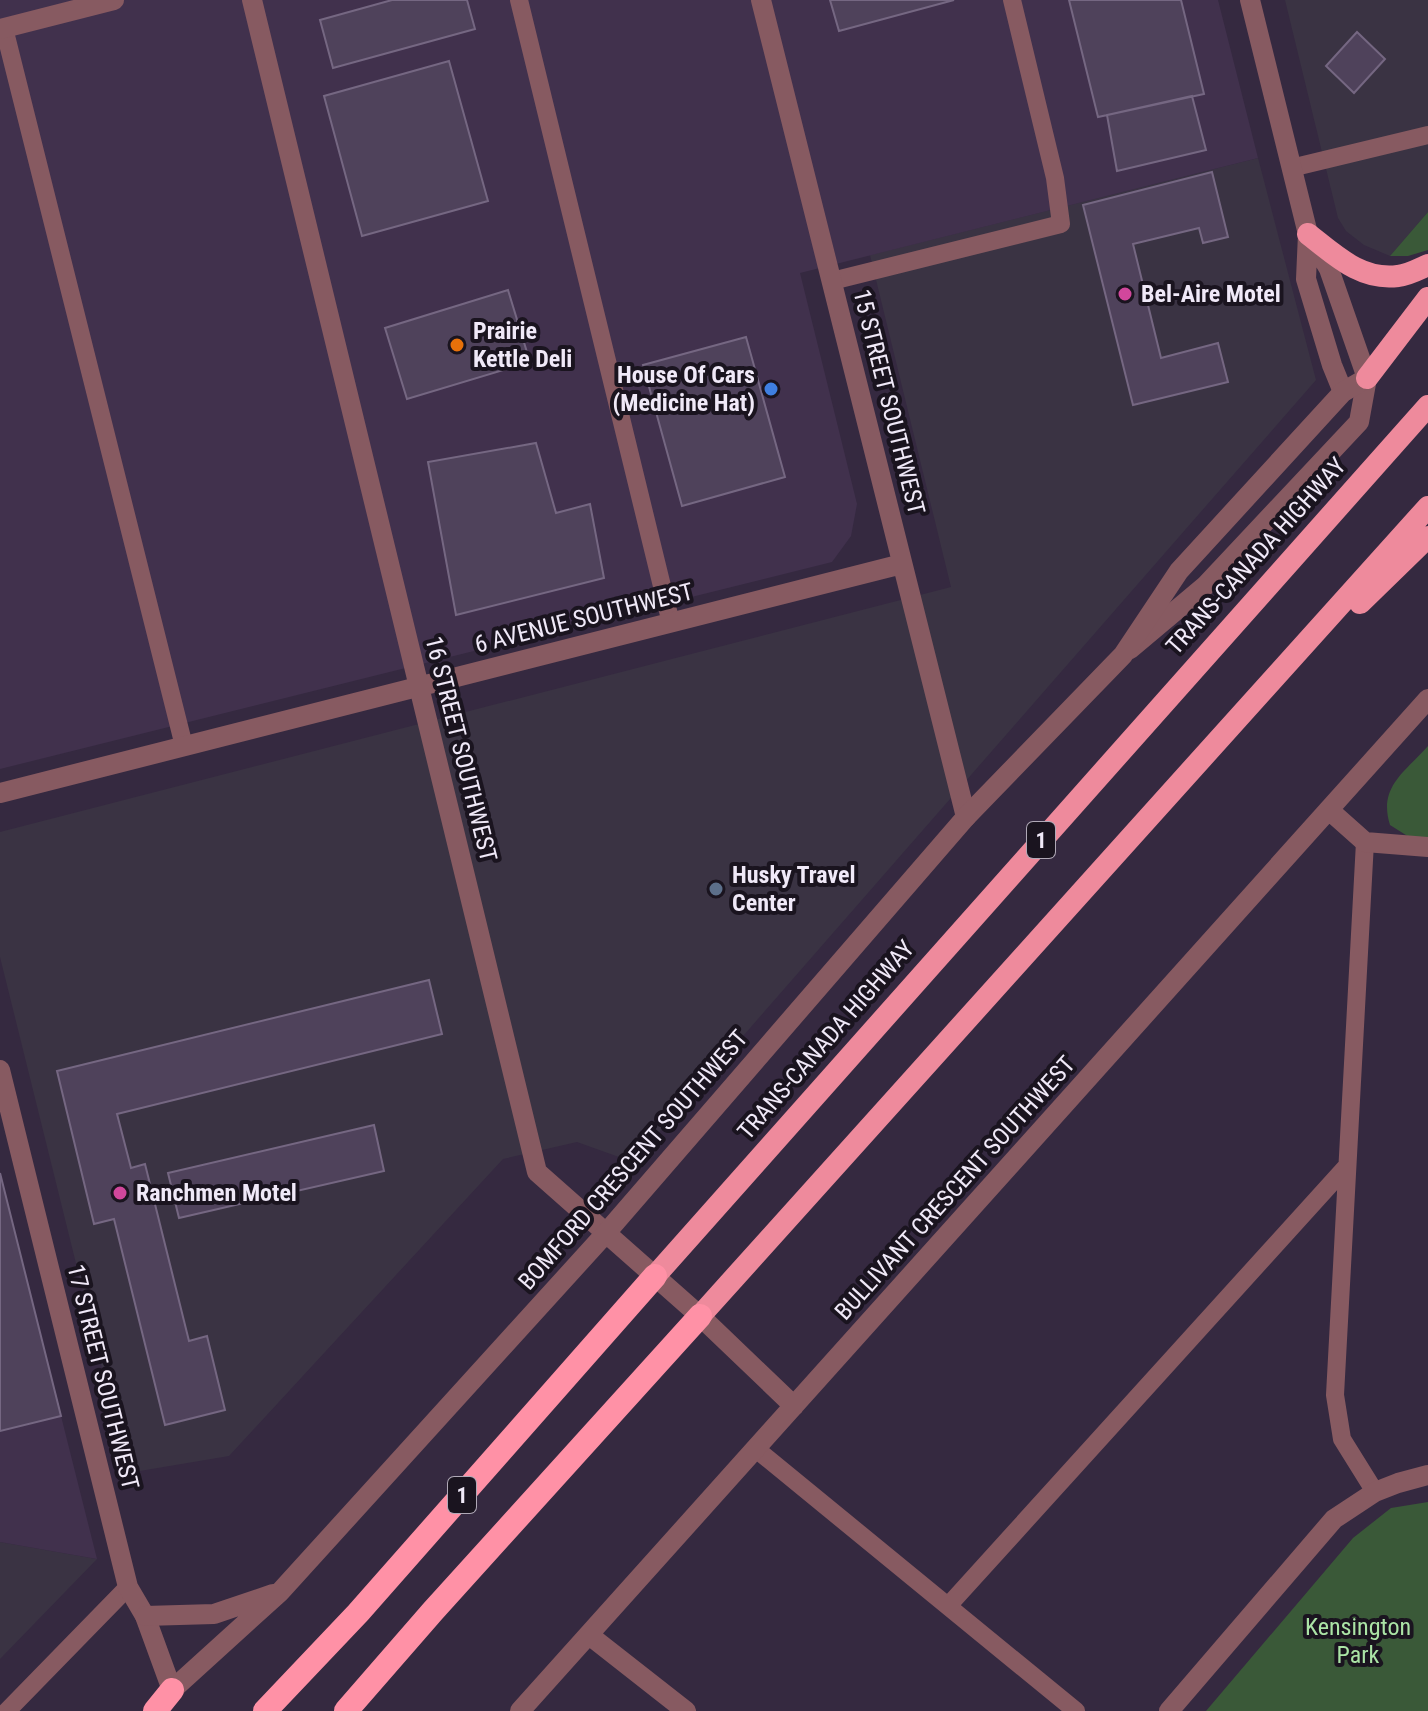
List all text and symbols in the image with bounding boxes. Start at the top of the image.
place label: Bel-Aire Motel [1141,280,1281,308]
marker: Bel-Aire Motel [1116,285,1134,303]
street label: 15 STREET SOUTHWEST [847,286,931,518]
place label: Prairie Kettle Deli [473,317,572,373]
marker: Prairie Kettle Deli [448,336,466,354]
place label: House Of Cars (Medicine Hat) [613,361,755,417]
marker: House Of Cars (Medicine Hat) [762,380,780,398]
street label: TRANS-CANADA HIGHWAY [1160,452,1352,660]
street label: 6 AVENUE SOUTHWEST [472,577,696,659]
street label: 16 STREET SOUTHWEST [419,633,503,865]
road number: 1 [1027,822,1055,858]
place label: Husky Travel Center [732,861,856,917]
marker: Husky Travel Center [707,880,725,898]
street label: TRANS-CANADA HIGHWAY [732,934,920,1145]
street label: BOMFORD CRESCENT SOUTHWEST [513,1024,753,1296]
street label: BULLIVANT CRESCENT SOUTHWEST [829,1050,1081,1326]
place label: Ranchmen Motel [136,1179,297,1207]
marker: Ranchmen Motel [111,1184,129,1202]
street label: 17 STREET SOUTHWEST [61,1261,145,1493]
road number: 1 [448,1477,476,1513]
park label: Kensington Park [1305,1613,1411,1669]

